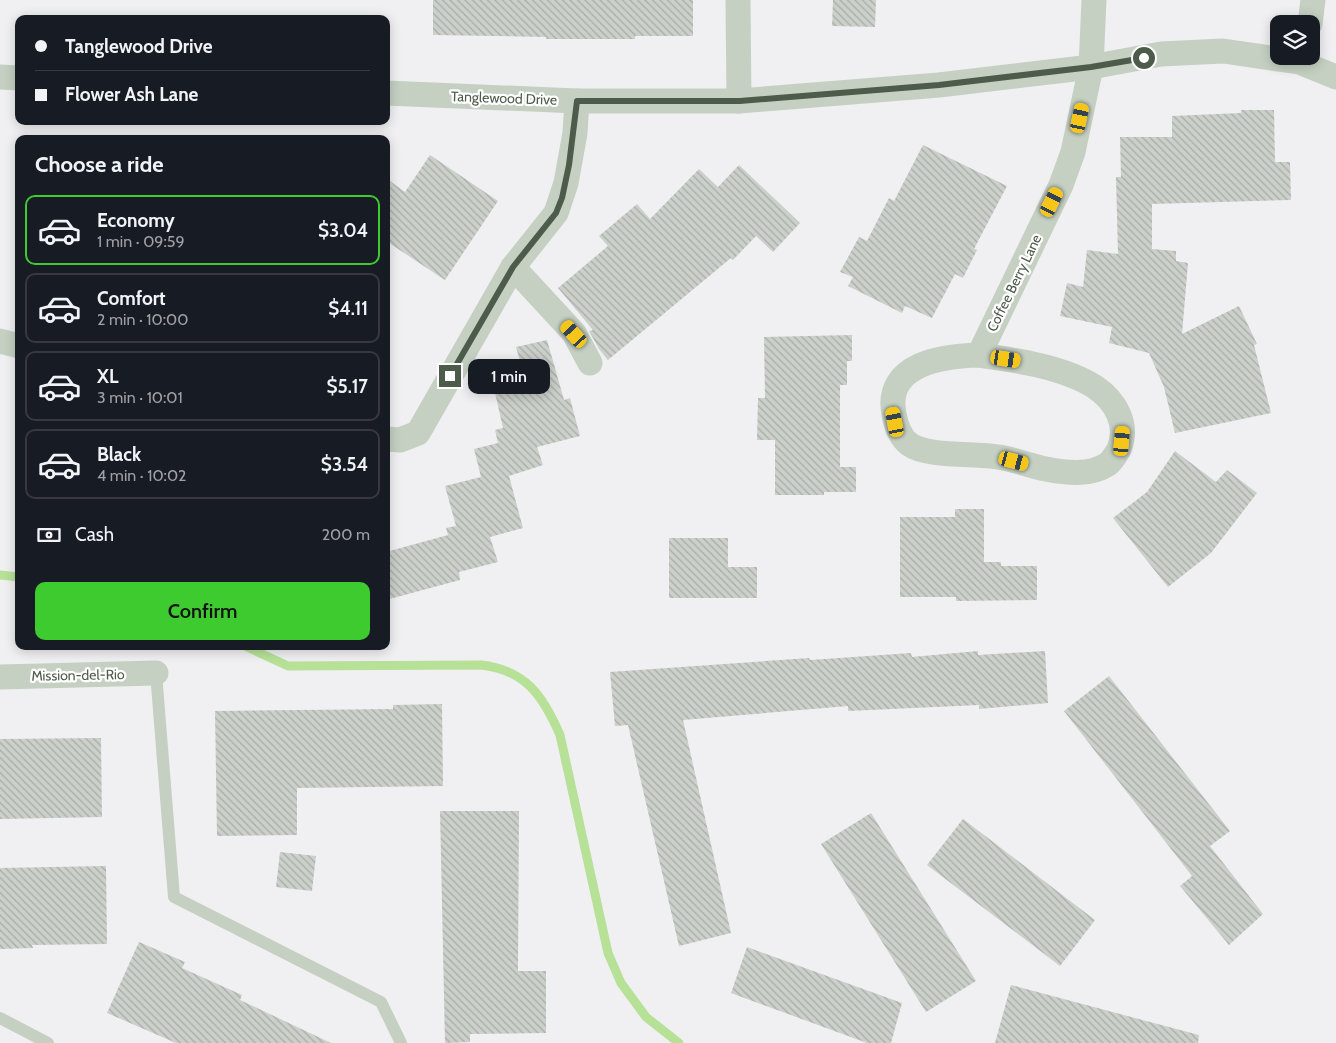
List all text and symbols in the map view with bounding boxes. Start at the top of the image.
map controls [1270,15,1320,65]
button: layers [1270,15,1320,65]
text: Tanglewood Drive [65,35,213,58]
route start [1133,47,1155,69]
text: Flower Ash Lane [65,83,198,106]
street label: Tanglewood Drive [451,87,557,109]
car [1069,102,1090,134]
text: Choose a ride [35,151,164,178]
car [1038,185,1065,219]
icon: car [37,208,82,253]
text: Economy [97,209,175,232]
text: $3.04 [318,219,368,242]
street label: Coffee Berry Lane [983,231,1045,335]
text: 1 min · 09:59 [97,232,185,251]
icon: car [37,286,82,331]
text: Comfort [97,287,166,310]
text: $4.11 [328,297,368,320]
text: 2 min · 10:00 [97,310,188,329]
car [558,318,589,350]
car [990,349,1021,369]
callout: 1 min [468,358,550,394]
icon: car [37,364,82,409]
text: XL [97,365,118,388]
route end [439,365,461,387]
text: 1 min [491,367,527,386]
text: $5.17 [327,375,368,398]
text: 3 min · 10:01 [97,388,183,407]
car [884,406,905,438]
car [1113,425,1130,457]
icon: car [37,442,82,487]
text: Black [97,443,141,466]
car [997,450,1030,472]
text: $3.54 [321,453,368,476]
text: 4 min · 10:02 [97,466,187,485]
icon: cash [35,521,63,549]
text: Cash [75,523,114,546]
text: 200 m [322,525,370,544]
button: Confirm [35,582,370,640]
street label: Mission-del-Rio [31,665,125,685]

